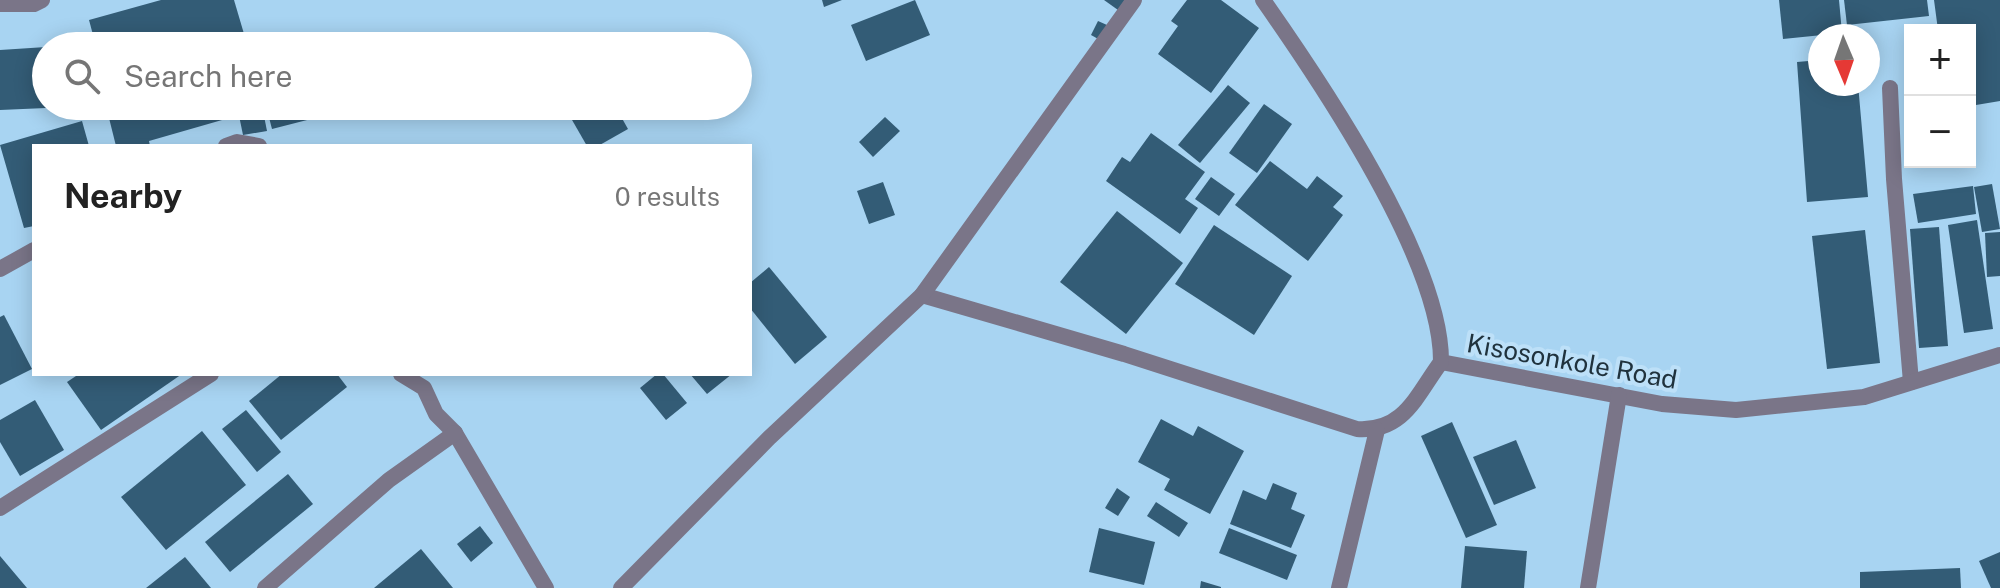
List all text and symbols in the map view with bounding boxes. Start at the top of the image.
north arrow [1808,24,1880,96]
map controls [1904,24,1976,168]
button: + [1904,24,1976,96]
search box [32,32,752,120]
icon: search [60,54,104,98]
text: Search here [124,58,292,94]
button: − [1904,96,1976,168]
text: Nearby [64,176,182,216]
text: 0 results [615,181,720,212]
street label: Kisosonkole Road [1464,327,1680,395]

